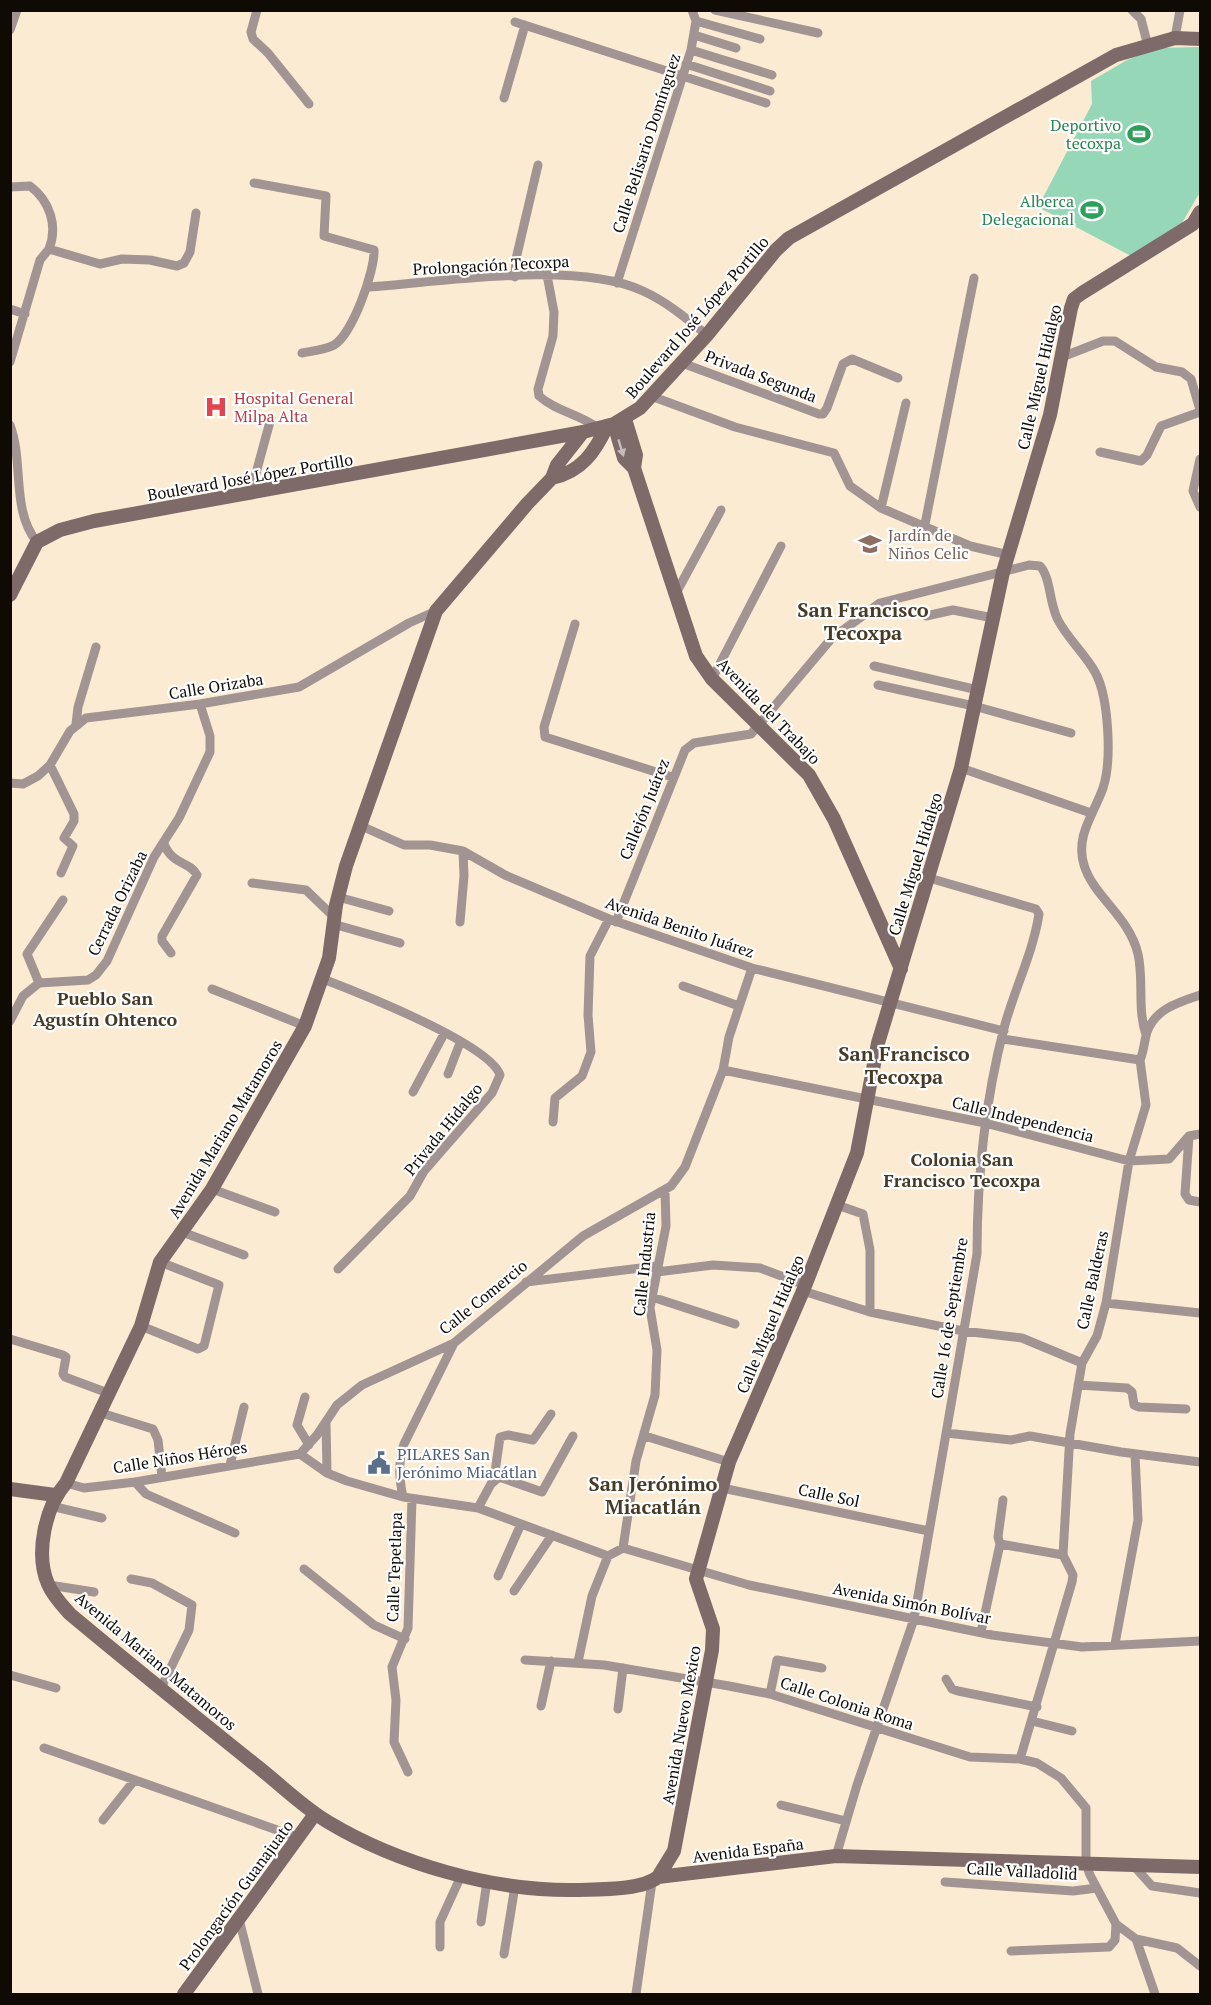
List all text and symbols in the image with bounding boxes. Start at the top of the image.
street label: Calle Belisario Domínguez [607,50,685,236]
place label: Deportivo tecoxpa [1050,114,1121,154]
sports icon: Deportivo tecoxpa [1126,121,1152,147]
place label: Alberca Delegacional [982,190,1074,230]
sports icon: Alberca Delegacional [1079,197,1105,223]
street label: Boulevard José López Portillo [620,231,774,403]
street label: Prolongación Tecoxpa [412,250,570,280]
street label: Calle Miguel Hidalgo [1012,302,1066,452]
street label: Privada Segunda [702,345,820,407]
place label: Hospital General Milpa Alta [234,387,354,427]
hospital icon: Hospital General Milpa Alta [203,394,229,420]
one-way arrow [617,439,626,457]
street label: Boulevard José López Portillo [146,448,355,506]
place label: Jardín de Niños Celic [888,524,969,564]
school or university icon: Jardín de Niños Celic [857,531,883,557]
district label: San Francisco Tecoxpa [797,596,929,646]
street label: Avenida del Trabajo [712,653,826,769]
street label: Calle Orizaba [167,668,265,704]
street label: Callejón Juárez [614,755,674,863]
street label: Calle Miguel Hidalgo [883,790,947,938]
street label: Cerrada Orizaba [82,847,152,959]
street label: Avenida Benito Juárez [603,891,757,963]
district label: Pueblo San Agustín Ohtenco [33,986,177,1031]
street label: Avenida Mariano Matamoros [163,1036,287,1222]
district label: San Francisco Tecoxpa [838,1040,970,1090]
street label: Privada Hidalgo [399,1078,487,1180]
street label: Calle Independencia [950,1091,1096,1147]
district label: Colonia San Francisco Tecoxpa [883,1147,1041,1192]
street label: Calle Industria [628,1211,660,1317]
street label: Calle Balderas [1071,1228,1113,1332]
street label: Calle 16 de Septiembre [925,1236,973,1400]
street label: Calle Miguel Hidalgo [731,1251,809,1397]
street label: Calle Comercio [434,1254,532,1339]
street label: Calle Niños Héroes [111,1436,249,1478]
place label: PILARES San Jerónimo Miacátlan [397,1443,537,1483]
public building icon: PILARES San Jerónimo Miacátlan [366,1450,392,1476]
district label: San Jerónimo Miacatlán [589,1470,718,1520]
street label: Calle Sol [796,1478,862,1512]
street label: Calle Tepetlapa [381,1512,407,1622]
street label: Avenida Simón Bolívar [831,1577,994,1629]
street label: Avenida Mariano Matamoros [71,1587,241,1735]
street label: Avenida Nuevo Mexico [656,1644,706,1806]
street label: Calle Colonia Roma [777,1671,917,1735]
street label: Prolongación Guanajuato [174,1815,298,1975]
street label: Avenida España [691,1832,805,1868]
street label: Calle Valladolid [966,1857,1078,1885]

